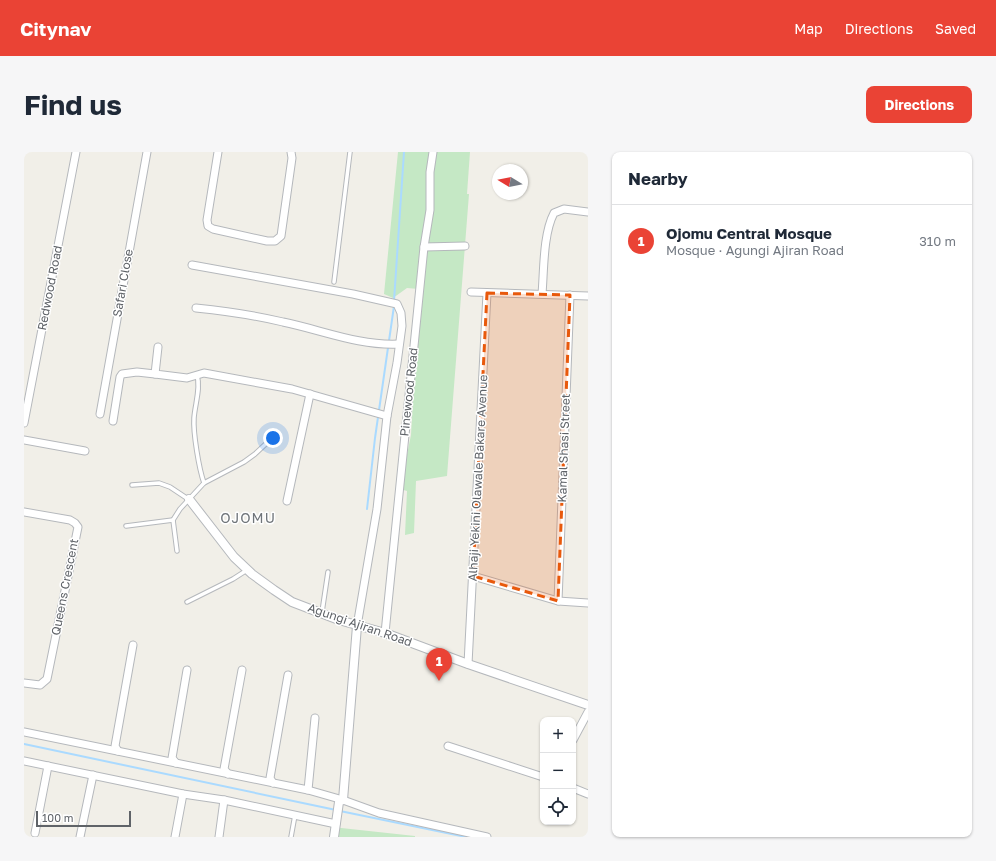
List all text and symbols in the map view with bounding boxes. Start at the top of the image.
text: Citynav [20,17,92,40]
text: Map [794,20,823,37]
text: Directions [845,20,913,37]
text: Saved [935,20,976,37]
button: Directions [866,86,972,123]
text: Find us [24,88,122,121]
north arrow [492,164,528,200]
text: Nearby [628,168,688,189]
text: Ojomu Central Mosque [666,224,832,242]
text: 1 [638,233,644,249]
text: 310 m [919,233,956,249]
text: Mosque · Agungi Ajiran Road [666,242,844,258]
street label: Redwood Road [34,244,65,332]
street label: Safari Close [109,248,136,318]
street label: Pinewood Road [396,347,421,437]
street label: Alhaji Yekini Olawale Bakare Avenue [465,374,490,582]
street label: Kamal Shasi Street [554,393,573,503]
your location [263,428,283,448]
district label: OJOMU [220,509,276,526]
street label: Queens Crescent [48,537,81,637]
street label: Agungi Ajiran Road [306,600,414,649]
pin: 1 [426,648,452,681]
map controls [540,717,576,825]
button: + [540,717,576,753]
button: − [540,753,576,789]
button: locate [540,789,576,825]
scale bar [36,809,131,828]
text: 100 m [42,811,73,824]

